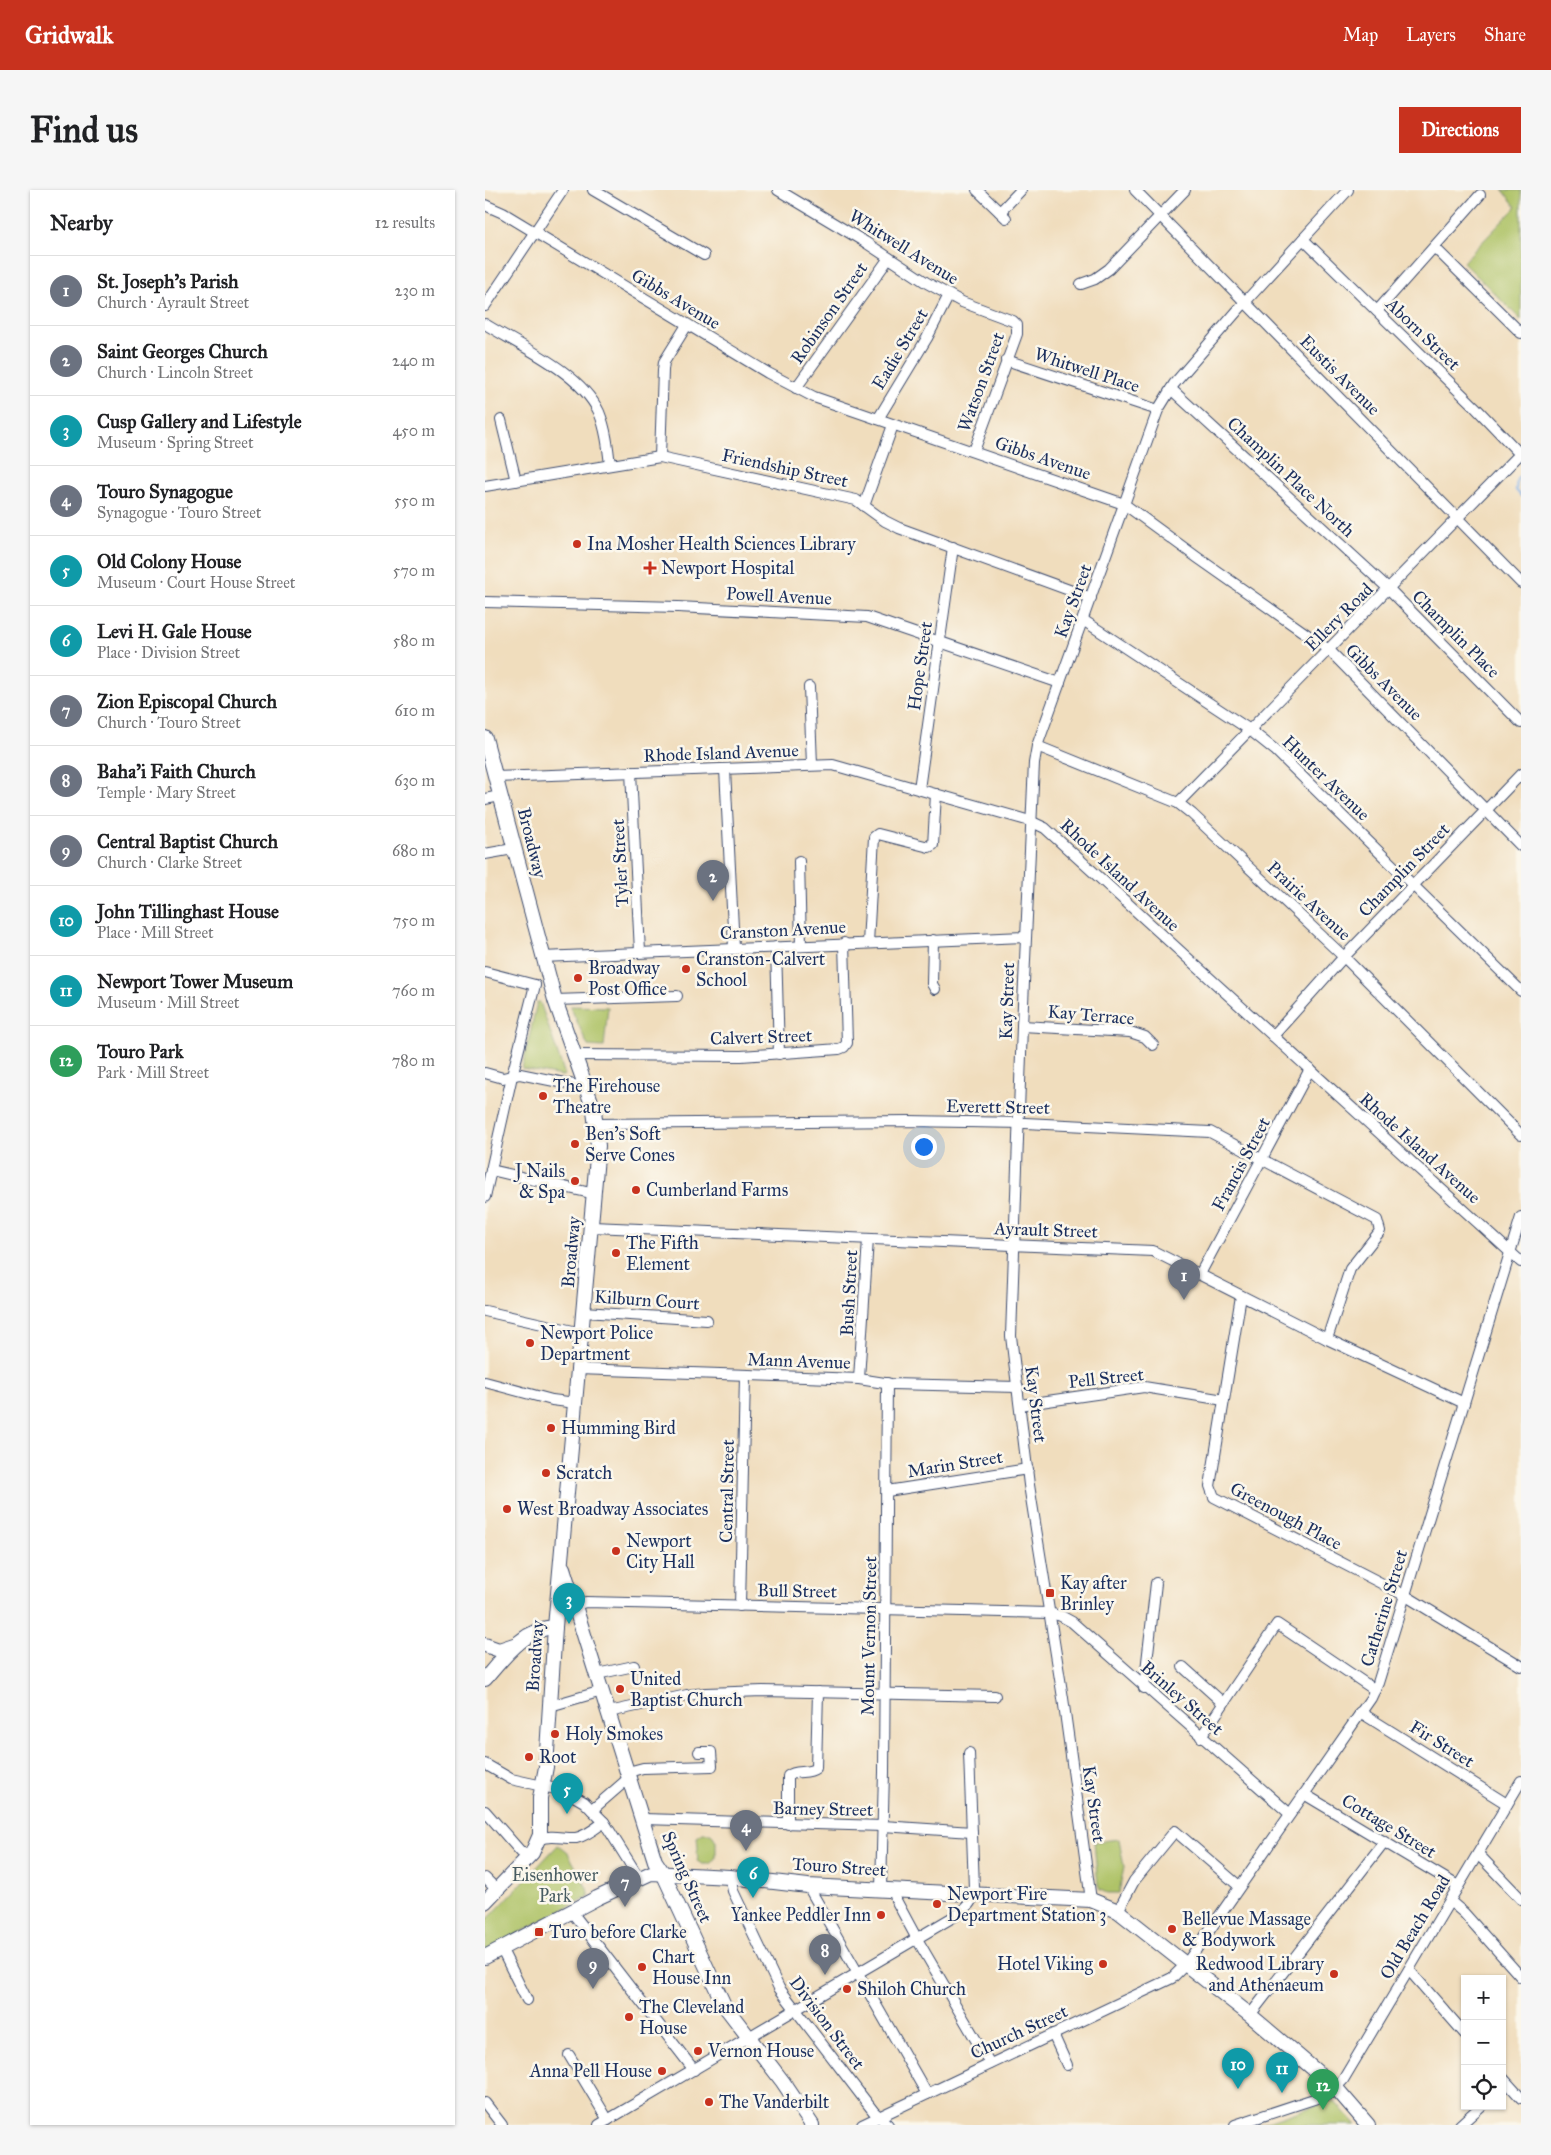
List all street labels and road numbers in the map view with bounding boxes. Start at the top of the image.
street label: Whitwell Avenue [845,204,963,290]
street label: Robinson Street [786,257,873,368]
street label: Gibbs Avenue [627,264,725,334]
street label: Aborn Street [1380,292,1465,375]
street label: Eadie Street [867,304,933,393]
street label: Watson Street [953,329,1009,435]
street label: Eustis Avenue [1295,330,1385,420]
street label: Whitwell Place [1032,343,1142,397]
street label: Champlin Place North [1223,412,1359,542]
street label: Gibbs Avenue [992,431,1094,485]
street label: Friendship Street [720,444,851,492]
street label: Kay Street [1049,560,1097,641]
street label: Ellery Road [1300,578,1378,656]
street label: Powell Avenue [726,582,832,610]
street label: Champlin Place [1407,585,1505,683]
street label: Hope Street [903,619,937,712]
street label: Gibbs Avenue [1341,639,1427,725]
street label: Hunter Avenue [1278,731,1374,825]
street label: Rhode Island Avenue [643,739,799,767]
street label: Broadway [513,805,551,881]
street label: Rhode Island Avenue [1056,814,1184,936]
street label: Tyler Street [607,818,633,908]
street label: Champlin Street [1354,818,1455,922]
street label: Prairie Avenue [1263,857,1355,945]
street label: Cranston Avenue [719,916,847,944]
street label: Kay Street [995,961,1019,1040]
street label: Kay Terrace [1047,1000,1135,1030]
street label: Calvert Street [710,1024,813,1050]
street label: Rhode Island Avenue [1355,1088,1485,1208]
street label: Everett Street [946,1095,1051,1119]
street label: Francis Street [1207,1113,1275,1215]
street label: Broadway [557,1215,585,1289]
street label: Ayrault Street [993,1217,1099,1243]
street label: Bush Street [836,1249,862,1337]
street label: Kilburn Court [594,1285,701,1315]
street label: Mann Avenue [747,1348,851,1374]
street label: Pell Street [1067,1363,1145,1393]
street label: Kay Street [1020,1364,1052,1444]
street label: Central Street [715,1438,739,1543]
street label: Marin Street [906,1446,1005,1482]
street label: Greenough Place [1226,1477,1346,1556]
street label: Catherine Street [1356,1546,1412,1669]
street label: Mount Vernon Street [857,1555,881,1716]
street label: Bull Street [757,1579,838,1603]
street label: Broadway [522,1619,549,1693]
street label: Brinley Street [1136,1656,1228,1740]
street label: Fir Street [1406,1716,1479,1773]
street label: Kay Street [1078,1764,1110,1844]
street label: Cottage Street [1337,1789,1441,1864]
street label: Barney Street [773,1797,874,1821]
street label: Spring Street [656,1828,717,1927]
street label: Touro Street [791,1853,887,1881]
street label: Old Beach Road [1375,1871,1455,1983]
street label: Division Street [785,1972,870,2075]
street label: Church Street [967,2000,1072,2064]

